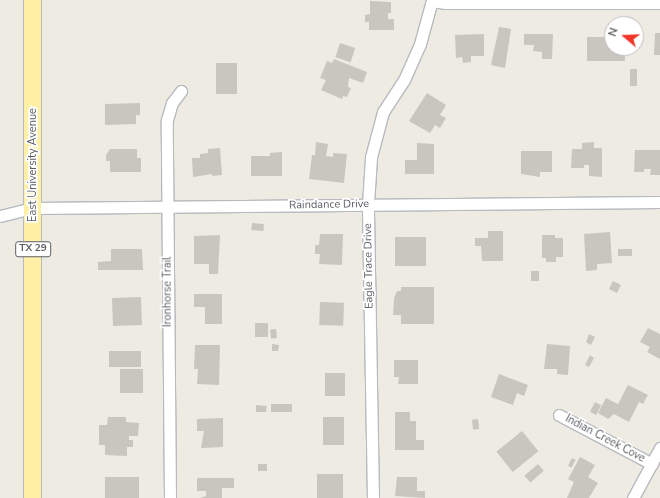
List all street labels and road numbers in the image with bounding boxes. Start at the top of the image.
street label: East University Avenue [26,108,40,222]
street label: Raindance Drive [289,198,369,212]
street label: Eagle Trace Drive [362,223,376,309]
road number: TX 29 [15,241,51,257]
street label: Ironhorse Trail [161,257,175,327]
street label: Indian Creek Cove [563,412,647,466]

